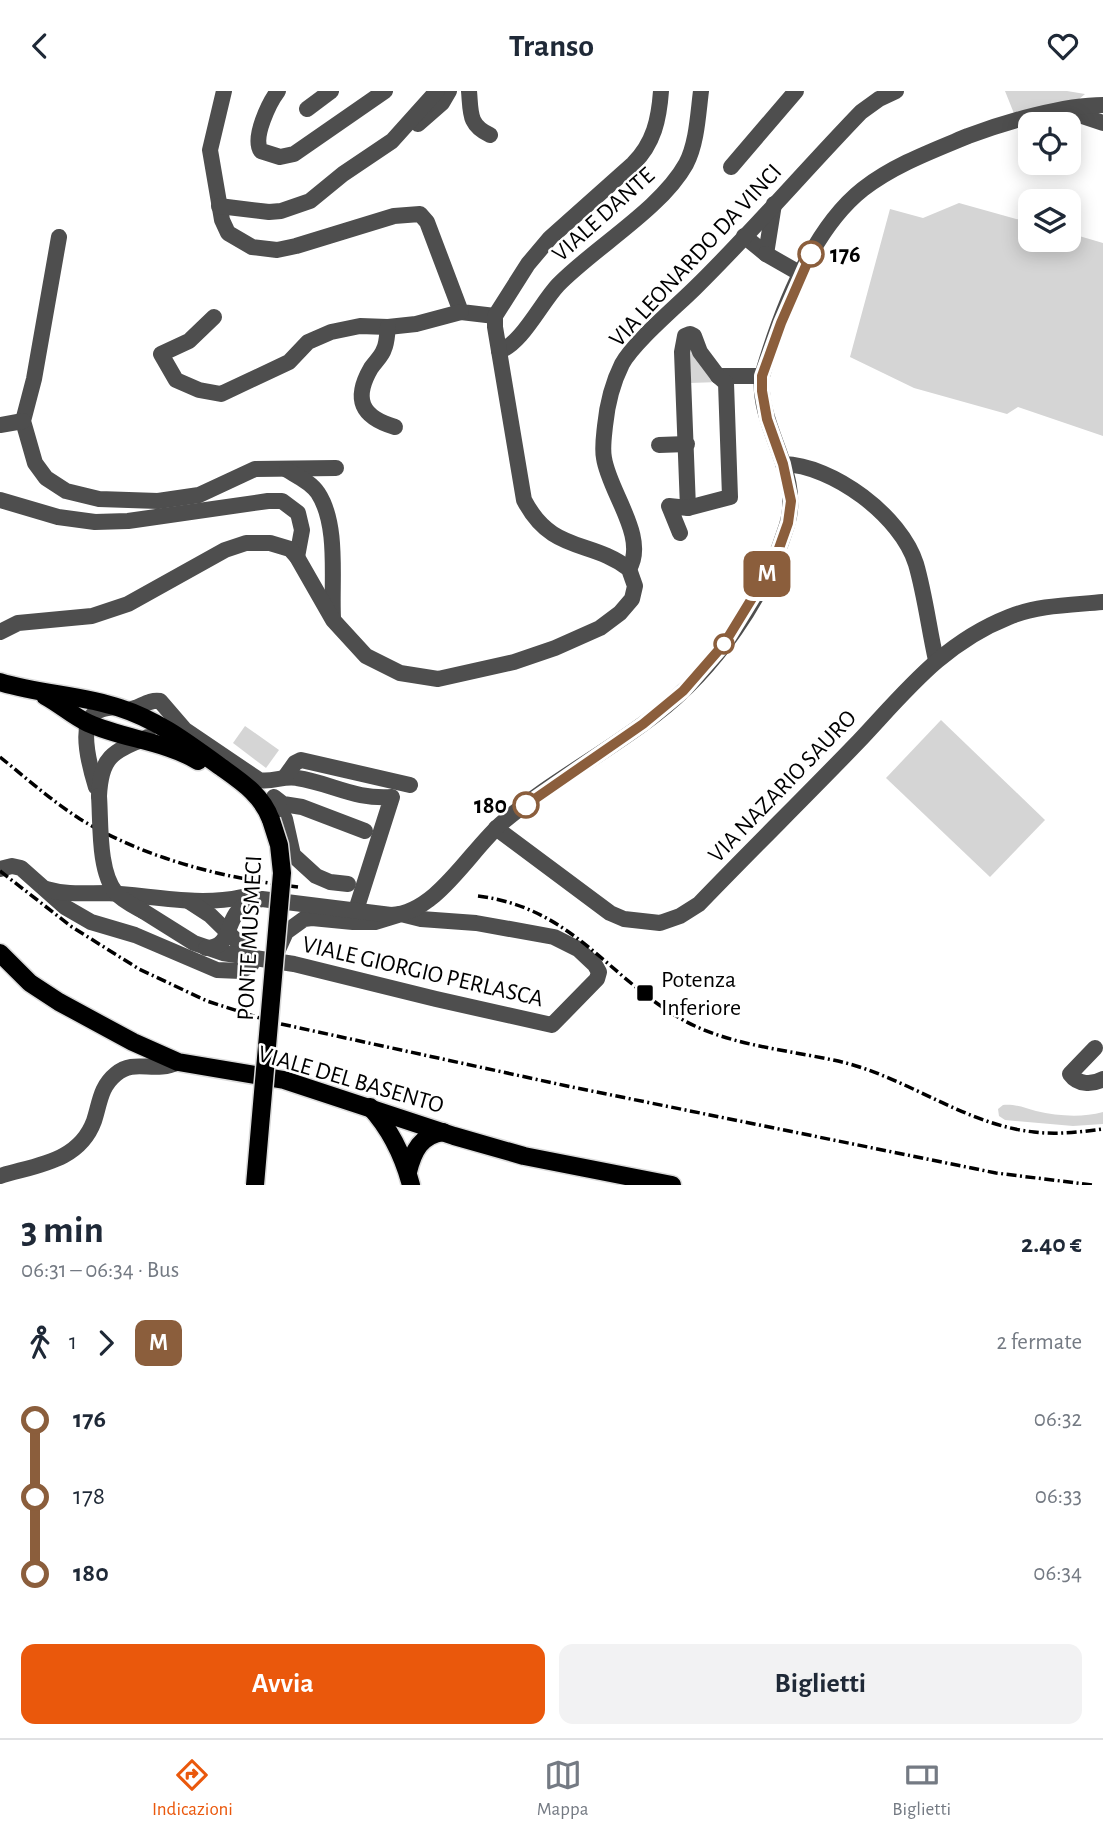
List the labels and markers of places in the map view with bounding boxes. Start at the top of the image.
marker: 176 [798,241,824,267]
place label: 176 [830,243,861,267]
unlabelled marker [714,634,734,654]
marker: 180 [513,792,539,818]
place label: 180 [474,794,507,818]
place label: Potenza Inferiore [661,968,741,1020]
marker: Potenza Inferiore [635,983,655,1003]

